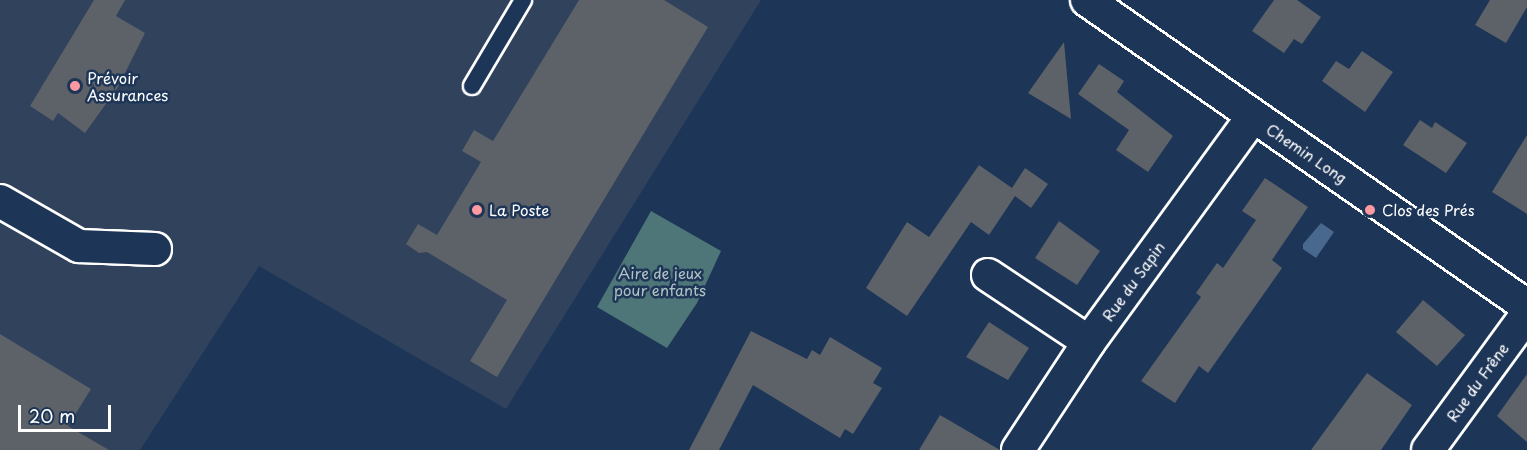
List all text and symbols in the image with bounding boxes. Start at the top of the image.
place label: Prévoir Assurances [87,68,168,103]
marker: Prévoir Assurances [68,79,82,93]
street label: Chemin Long [1263,120,1351,186]
place label: La Poste [489,201,549,219]
place label: Clos des Prés [1382,201,1476,219]
marker: La Poste [470,203,484,217]
marker: Clos des Prés [1363,203,1377,217]
street label: Rue du Sapin [1098,237,1168,325]
park label: Aire de jeux pour enfants [614,263,706,298]
street label: Rue du Frêne [1442,338,1512,426]
scale bar [21,393,114,431]
text: 20 m [29,402,75,429]

